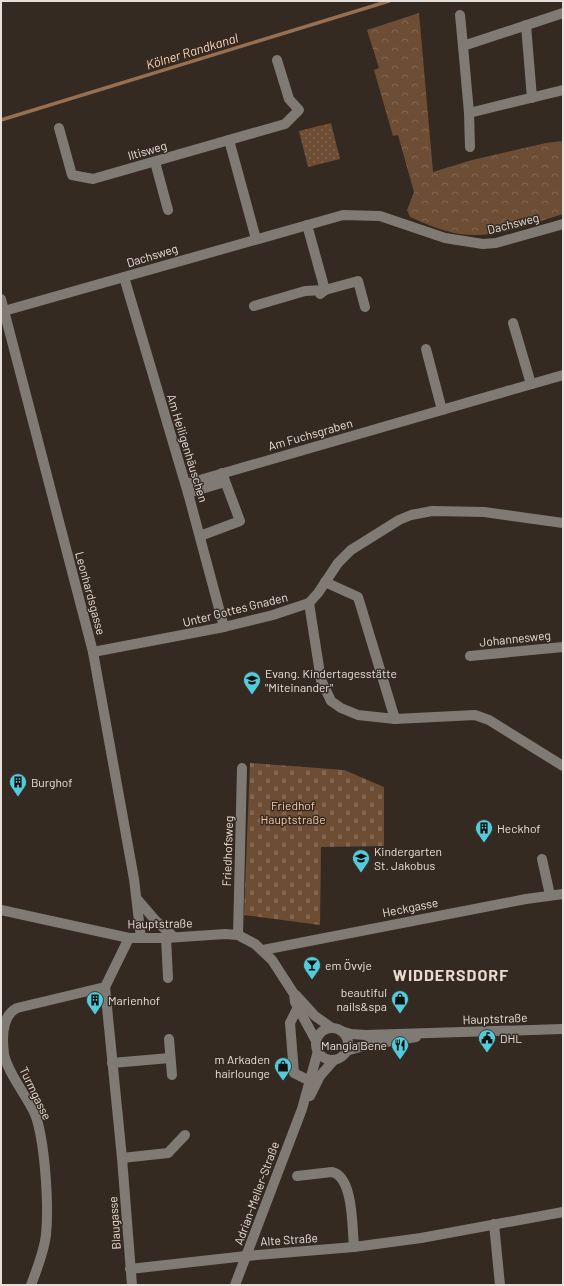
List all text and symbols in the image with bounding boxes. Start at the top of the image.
water label: Kölner Randkanal [144,29,240,73]
street label: Iltisweg [126,138,168,162]
street label: Dachsweg [486,210,540,236]
street label: Dachsweg [125,241,179,269]
street label: Am Heiligenhäuschen [165,392,211,504]
street label: Am Fuchsgraben [266,415,354,453]
street label: Leonhardsgasse [73,550,109,636]
street label: Unter Gottes Gnaden [181,589,289,629]
street label: Johannesweg [479,627,551,649]
place label: Evang. Kindertagesstätte "Miteinander" [265,666,397,694]
school or university icon: Evang. Kindertagesstätte "Miteinander" [242,670,262,695]
building icon: Burghof [8,772,28,797]
place label: Burghof [31,775,73,789]
park label: Friedhof Hauptstraße [260,798,326,826]
street label: Friedhofsweg [219,815,235,887]
building icon: Heckhof [474,818,494,843]
place label: Heckhof [497,821,541,835]
place label: Kindergarten St. Jakobus [374,844,442,872]
school or university icon: Kindergarten St. Jakobus [351,848,371,873]
street label: Heckgasse [381,895,439,919]
street label: Hauptstraße [127,915,193,931]
bar icon: em Övvje [302,955,322,980]
place label: em Övvje [325,958,372,972]
district label: WIDDERSDORF [393,965,509,984]
place label: beautiful nails&spa [336,985,387,1013]
shop icon: beautiful nails&spa [390,989,410,1014]
building icon: Marienhof [85,990,105,1015]
place label: Marienhof [108,993,160,1007]
street label: Hauptstraße [462,1010,528,1026]
public building icon: DHL [477,1028,497,1053]
place label: DHL [500,1031,522,1045]
restaurant icon: Mangia Bene [390,1035,410,1060]
place label: Mangia Bene [321,1038,387,1052]
place label: m Arkaden hairlounge [215,1052,270,1080]
shop icon: m Arkaden hairlounge [273,1056,293,1081]
street label: Turmgasse [17,1064,55,1122]
street label: Adrian-Meller-Straße [231,1139,281,1247]
street label: Blaugasse [105,1196,123,1250]
street label: Alte Straße [260,1230,318,1248]

